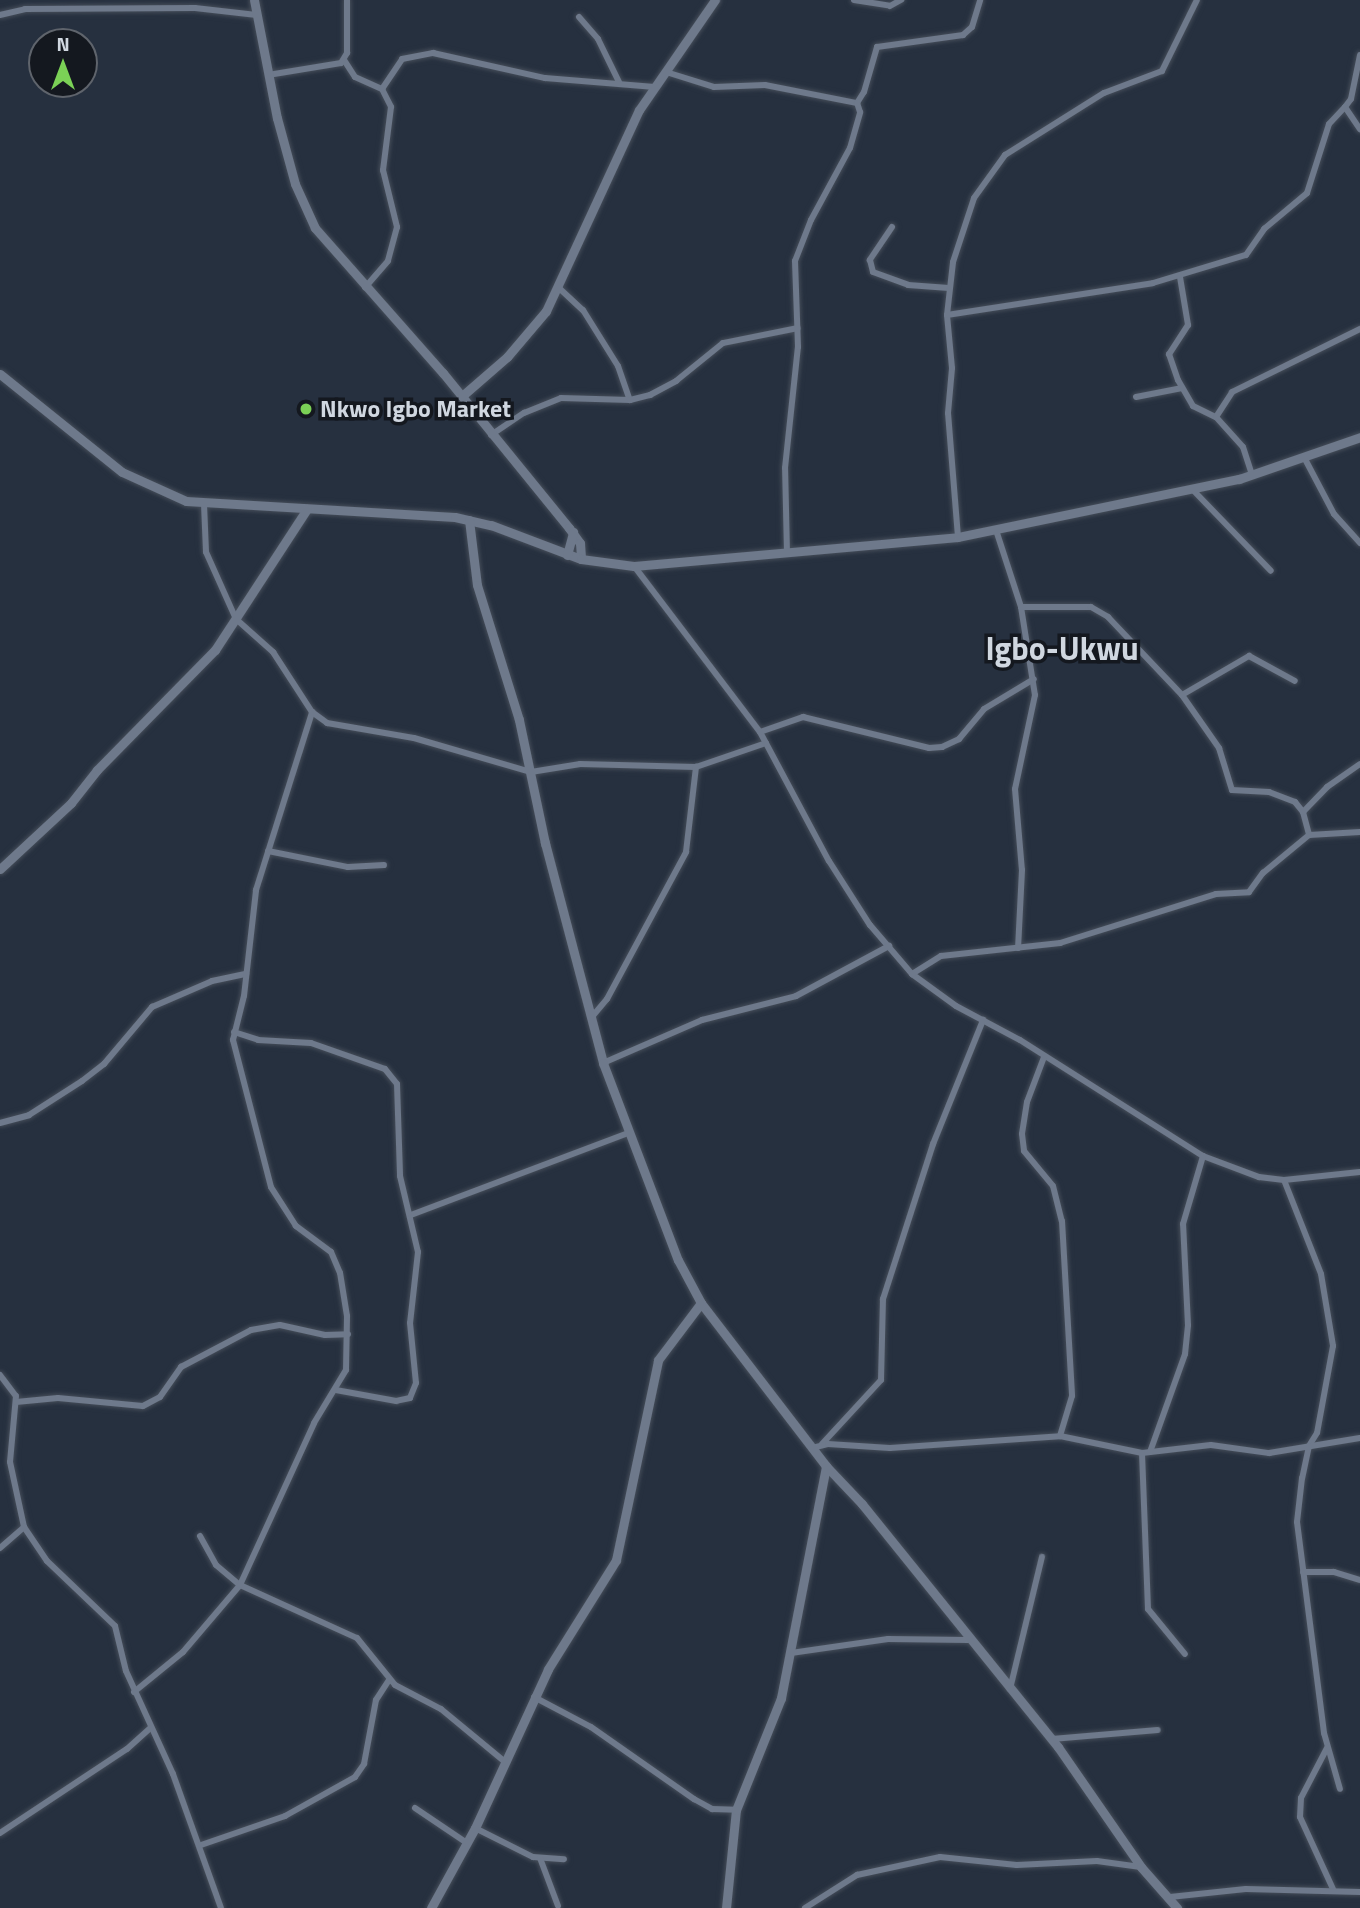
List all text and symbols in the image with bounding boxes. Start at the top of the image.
north arrow [28,28,98,98]
text: N [56,29,70,58]
place label: Nkwo Igbo Market [320,395,511,423]
marker: Nkwo Igbo Market [298,401,314,417]
district label: Igbo-Ukwu [985,629,1139,667]

